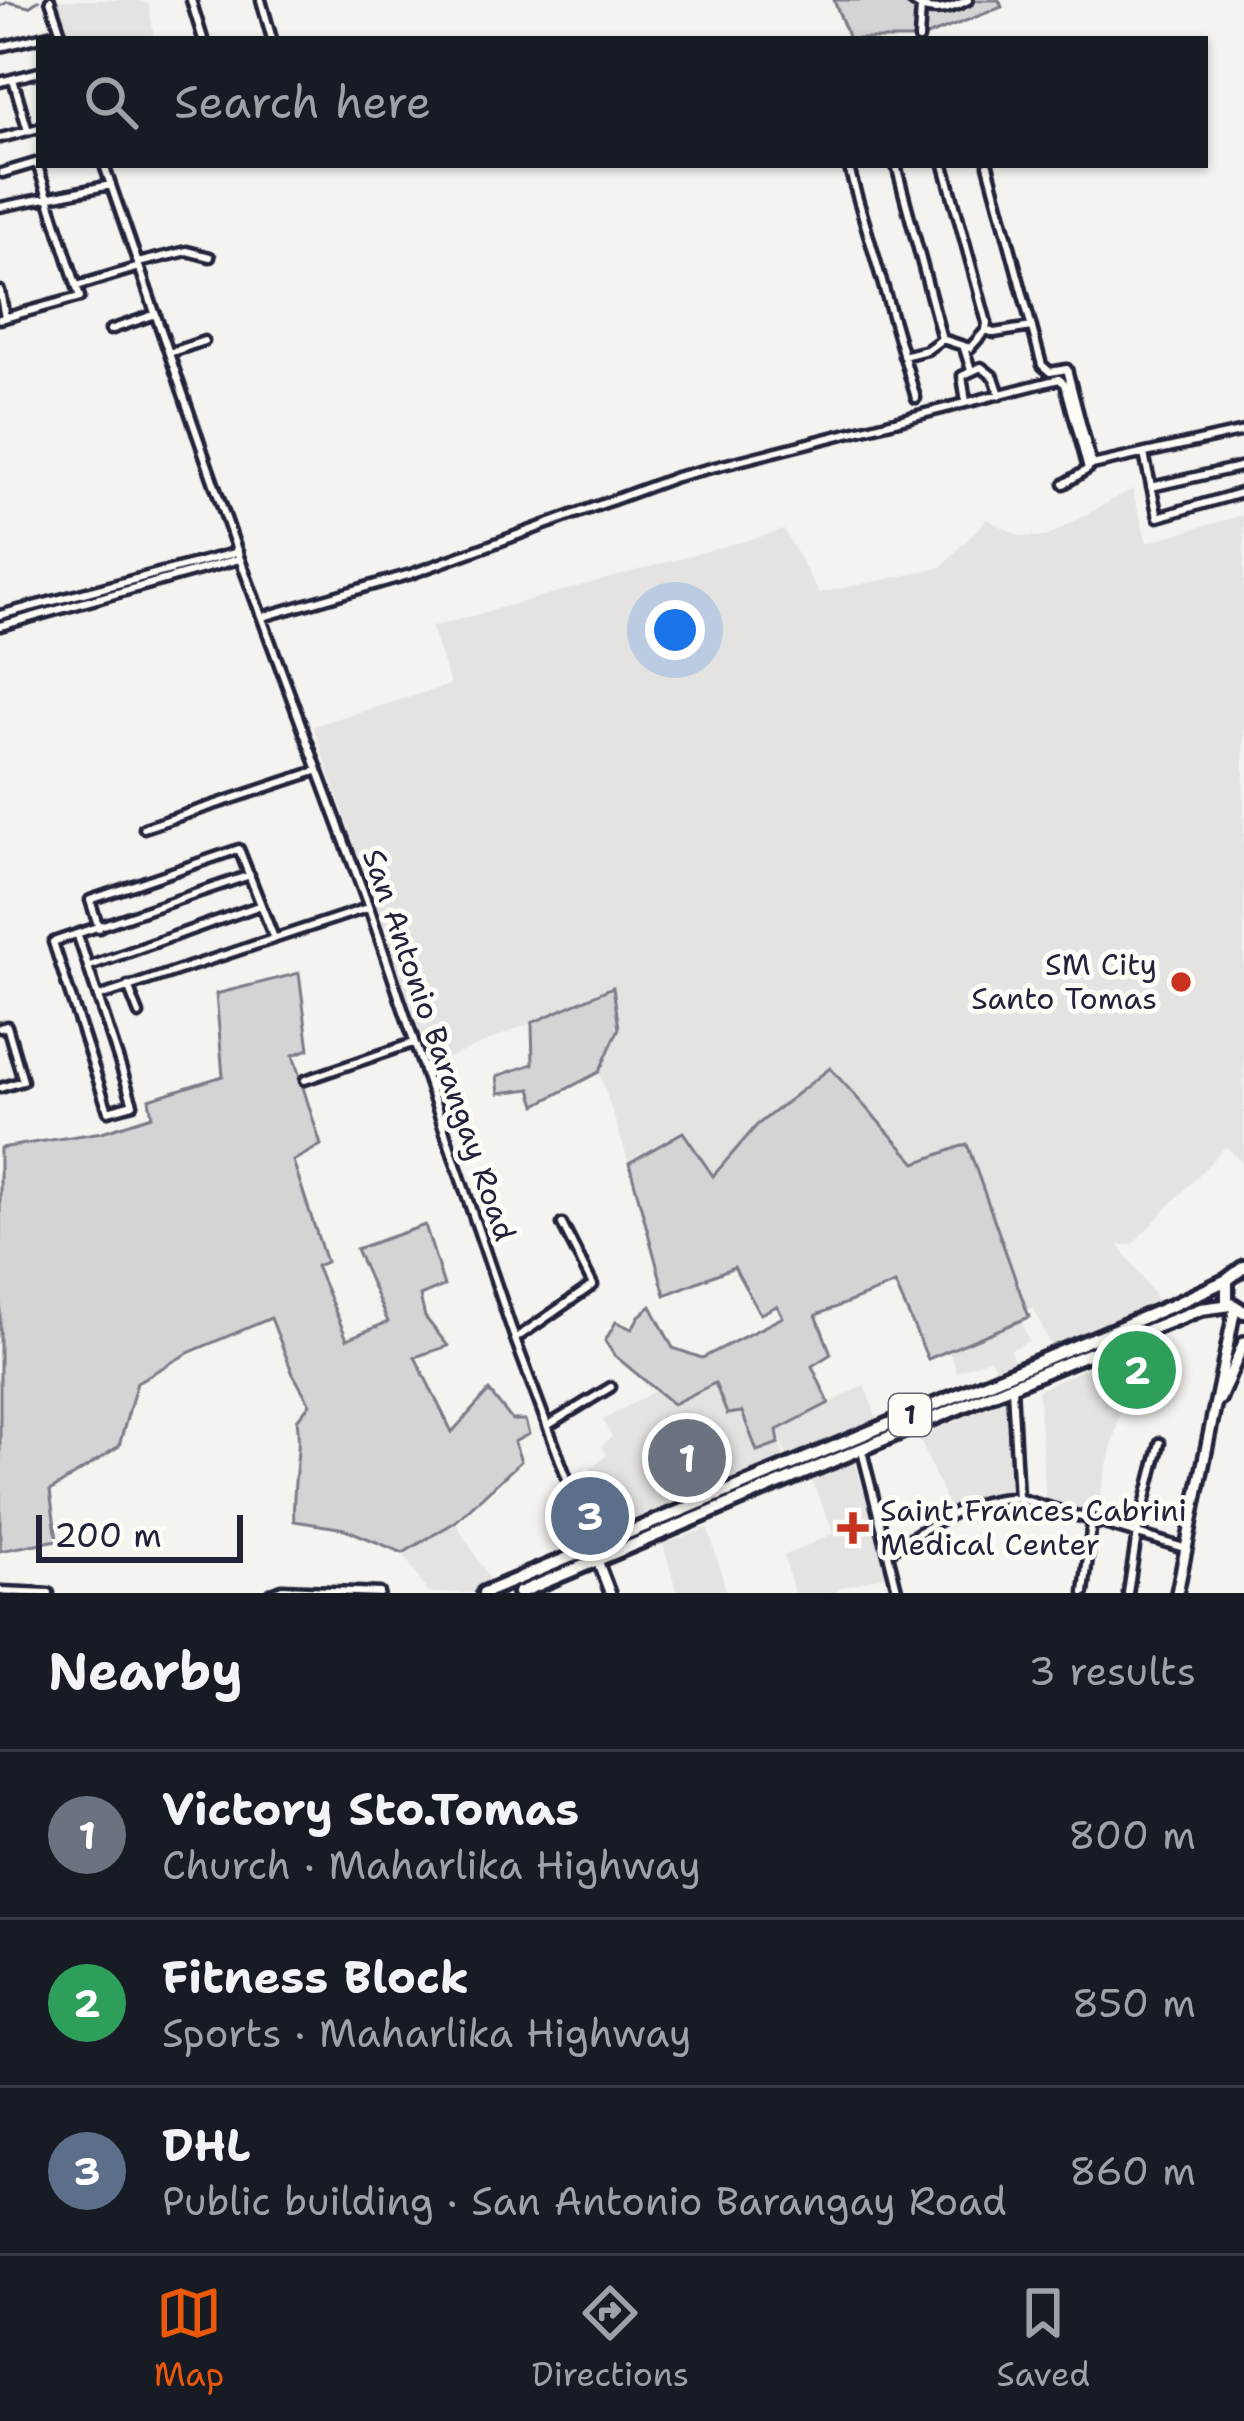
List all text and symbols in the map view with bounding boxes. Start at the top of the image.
search box [36,36,1208,168]
icon: search [78,69,144,135]
text: Search here [174,72,431,132]
your location [645,600,705,660]
street label: San Antonio Barangay Road [353,843,526,1246]
place label: SM City Santo Tomas [971,944,1157,1019]
marker: SM City Santo Tomas [1168,969,1194,995]
pin: 2 [1098,1325,1176,1415]
road number: 1 [889,1394,931,1436]
pin: 1 [648,1413,726,1503]
pin: 3 [551,1471,629,1561]
place label: Saint Frances Cabrini Medical Center [880,1490,1187,1565]
scale bar [36,1509,243,1562]
marker: Saint Frances Cabrini Medical Center [837,1512,869,1544]
text: 200 m [54,1513,162,1558]
text: Nearby [48,1637,243,1705]
text: 3 results [1029,1645,1196,1697]
text: Victory Sto.Tomas [162,1779,579,1839]
text: 1 [78,1809,96,1861]
text: 800 m [1068,1809,1196,1861]
text: Church · Maharlika Highway [162,1839,701,1891]
text: Fitness Block [162,1947,469,2007]
text: 2 [73,1977,101,2029]
text: 850 m [1072,1977,1196,2029]
text: Sports · Maharlika Highway [162,2007,691,2059]
text: DHL [162,2115,251,2175]
text: 3 [73,2145,101,2197]
text: 860 m [1069,2145,1196,2197]
text: Public building · San Antonio Barangay Road [162,2175,1007,2227]
tab: Map [154,2280,224,2397]
tab: Directions [532,2280,689,2397]
tab: Saved [997,2280,1090,2397]

